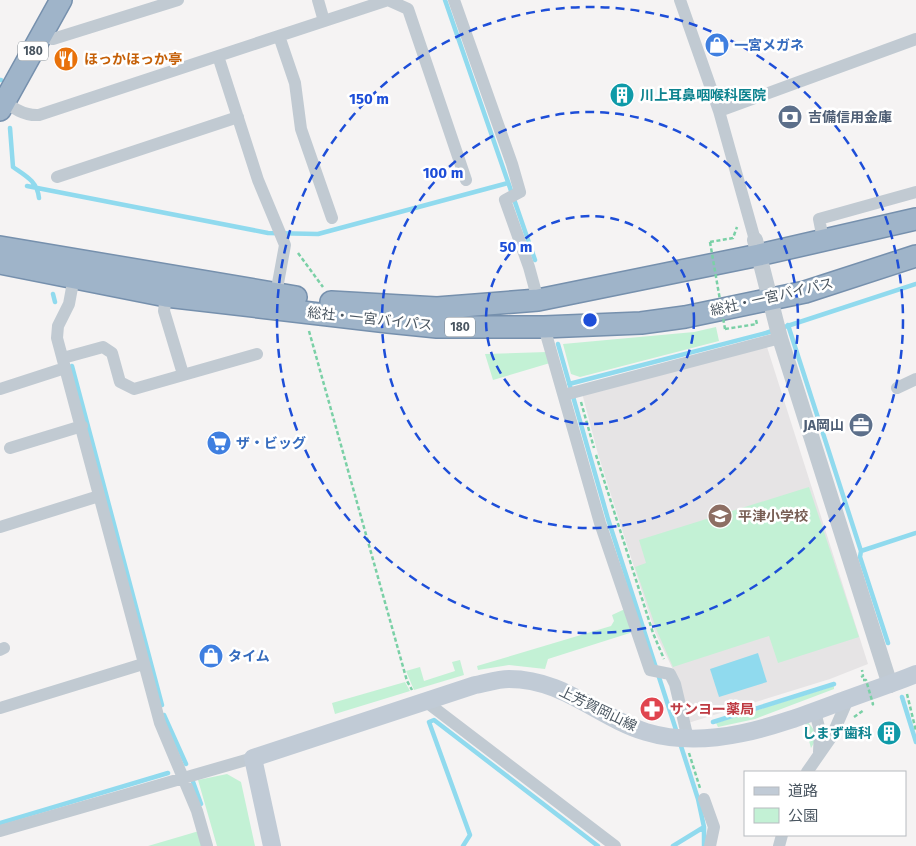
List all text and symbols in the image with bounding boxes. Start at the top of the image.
shop icon: 一宮メガネ [704,32,730,58]
place label: 一宮メガネ [734,37,804,54]
road number: 180 [18,41,48,60]
restaurant icon: ほっかほっか亭 [53,46,79,72]
place label: ほっかほっか亭 [84,51,182,68]
building icon: 川上耳鼻咽喉科医院 [609,82,635,108]
place label: 川上耳鼻咽喉科医院 [640,87,766,104]
text: 150 m [349,90,389,108]
bank icon: 吉備信用金庫 [777,104,803,130]
place label: 吉備信用金庫 [808,109,892,126]
text: 100 m [423,164,463,182]
text: 50 m [499,238,533,256]
street label: 総社・一宮バイパス [709,275,835,319]
street label: 総社・一宮バイパス [307,304,433,334]
centre of rings [581,311,599,329]
road number: 180 [445,318,475,337]
office icon: JA岡山 [848,412,874,438]
place label: JA岡山 [802,417,844,434]
supermarket icon: ザ・ビッグ [206,430,232,456]
place label: ザ・ビッグ [236,435,306,452]
school or university icon: 平津小学校 [707,503,733,529]
place label: 平津小学校 [738,508,808,525]
shop icon: タイム [198,643,224,669]
place label: タイム [228,648,270,665]
street label: 上芳賀岡山線 [557,683,639,735]
pharmacy icon: サンヨー薬局 [639,696,665,722]
place label: サンヨー薬局 [670,701,754,718]
building icon: しまず歯科 [876,720,902,746]
place label: しまず歯科 [802,725,872,742]
legend [744,771,906,836]
text: 道路 [788,782,818,800]
text: 公園 [788,807,818,825]

